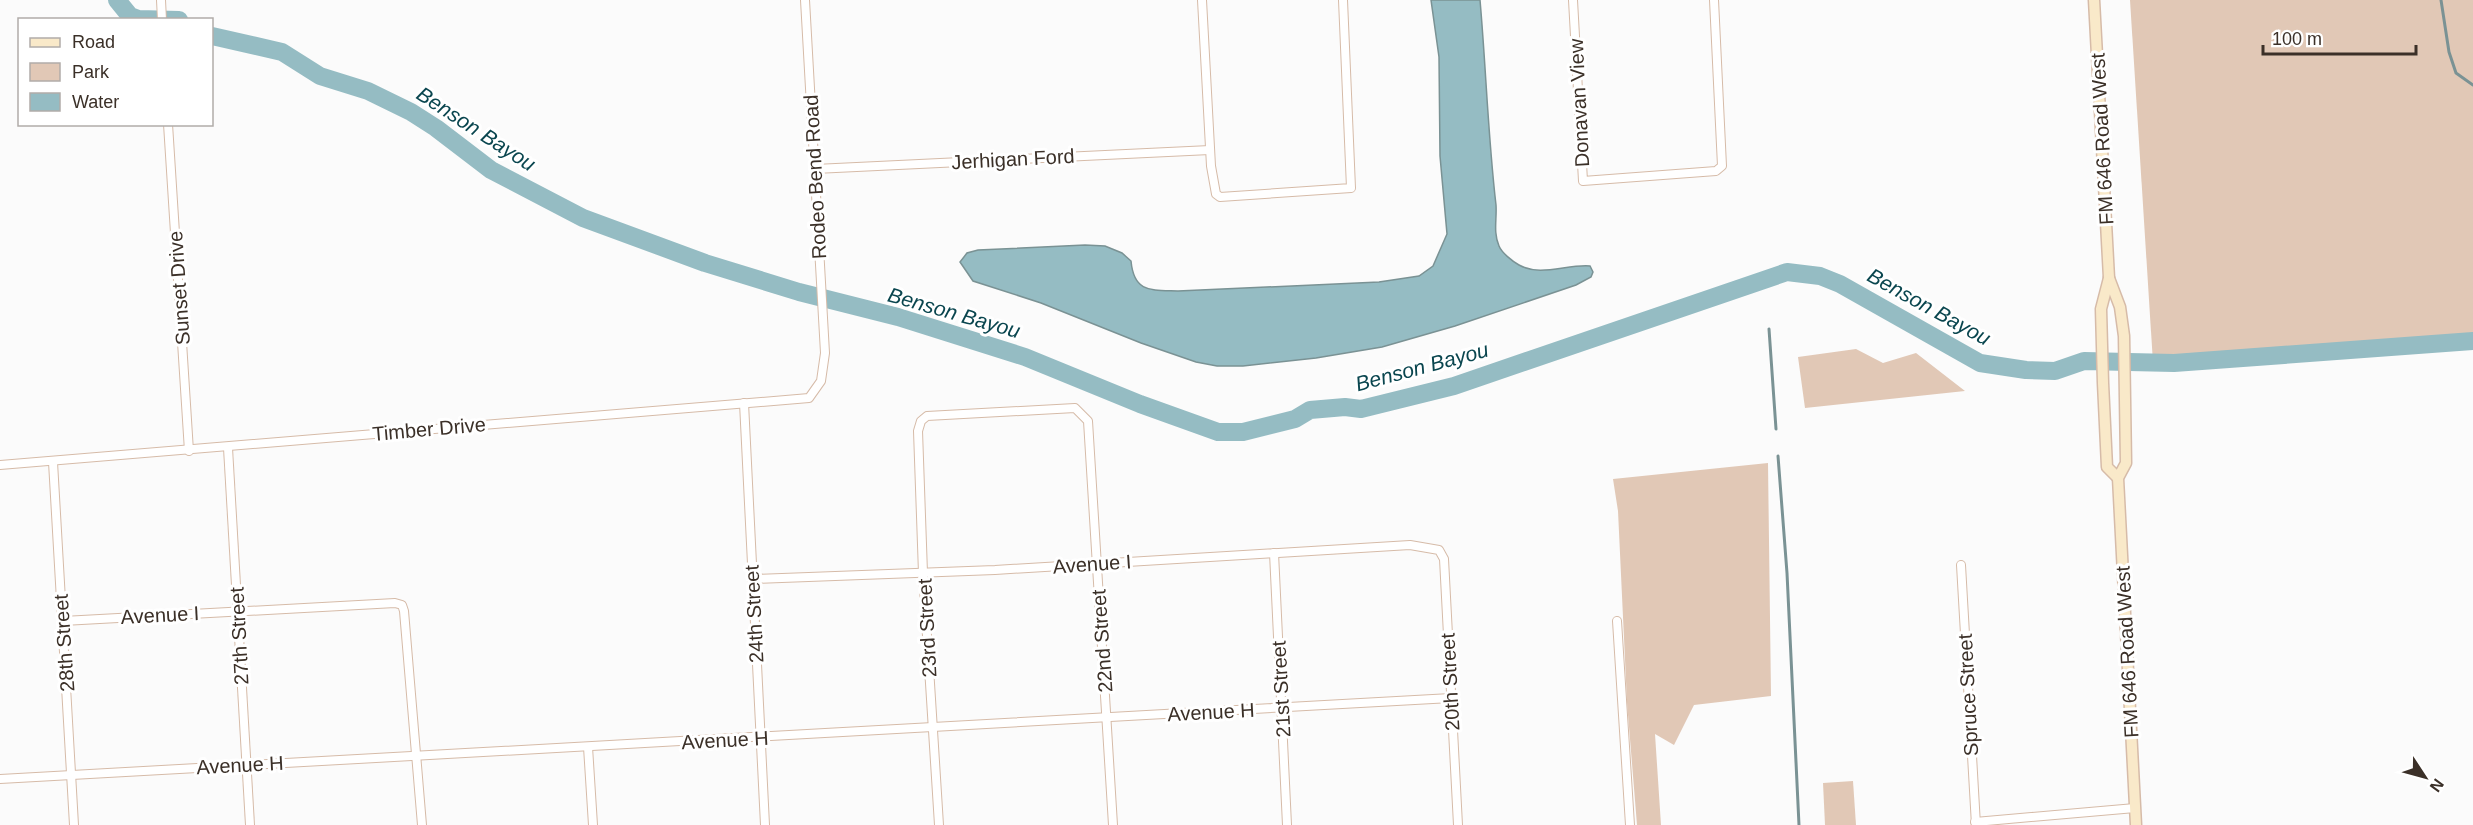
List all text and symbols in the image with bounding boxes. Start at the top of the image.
legend [18,18,213,126]
scale bar [2263,18,2416,56]
text: 100 m [2272,29,2322,49]
text: Road [72,32,115,52]
street label: Donavan View [1565,38,1593,168]
street label: FM 646 Road West [2086,52,2117,225]
text: Park [72,62,110,82]
water label: Benson Bayou [413,82,540,176]
text: Water [72,92,119,112]
street label: Rodeo Bend Road [800,94,830,260]
street label: Jerhigan Ford [951,145,1075,173]
street label: Sunset Drive [164,230,194,346]
water label: Benson Bayou [1864,263,1995,350]
water label: Benson Bayou [885,283,1023,342]
water label: Benson Bayou [1353,338,1491,395]
street label: Timber Drive [371,413,487,445]
street label: Avenue I [1052,550,1132,578]
street label: 24th Street [740,564,768,663]
street label: FM 646 Road West [2111,565,2142,738]
street label: 23rd Street [913,578,941,678]
street label: 27th Street [225,586,253,685]
street label: 22nd Street [1087,588,1117,693]
street label: 28th Street [50,593,78,693]
street label: Avenue I [120,602,200,628]
street label: 20th Street [1436,632,1464,731]
street label: Spruce Street [1954,633,1982,757]
street label: 21st Street [1267,640,1295,738]
street label: Avenue H [1167,699,1255,725]
street label: Avenue H [681,727,769,753]
north arrow [2395,747,2455,807]
street label: Avenue H [196,752,284,778]
text: N [2426,776,2447,795]

